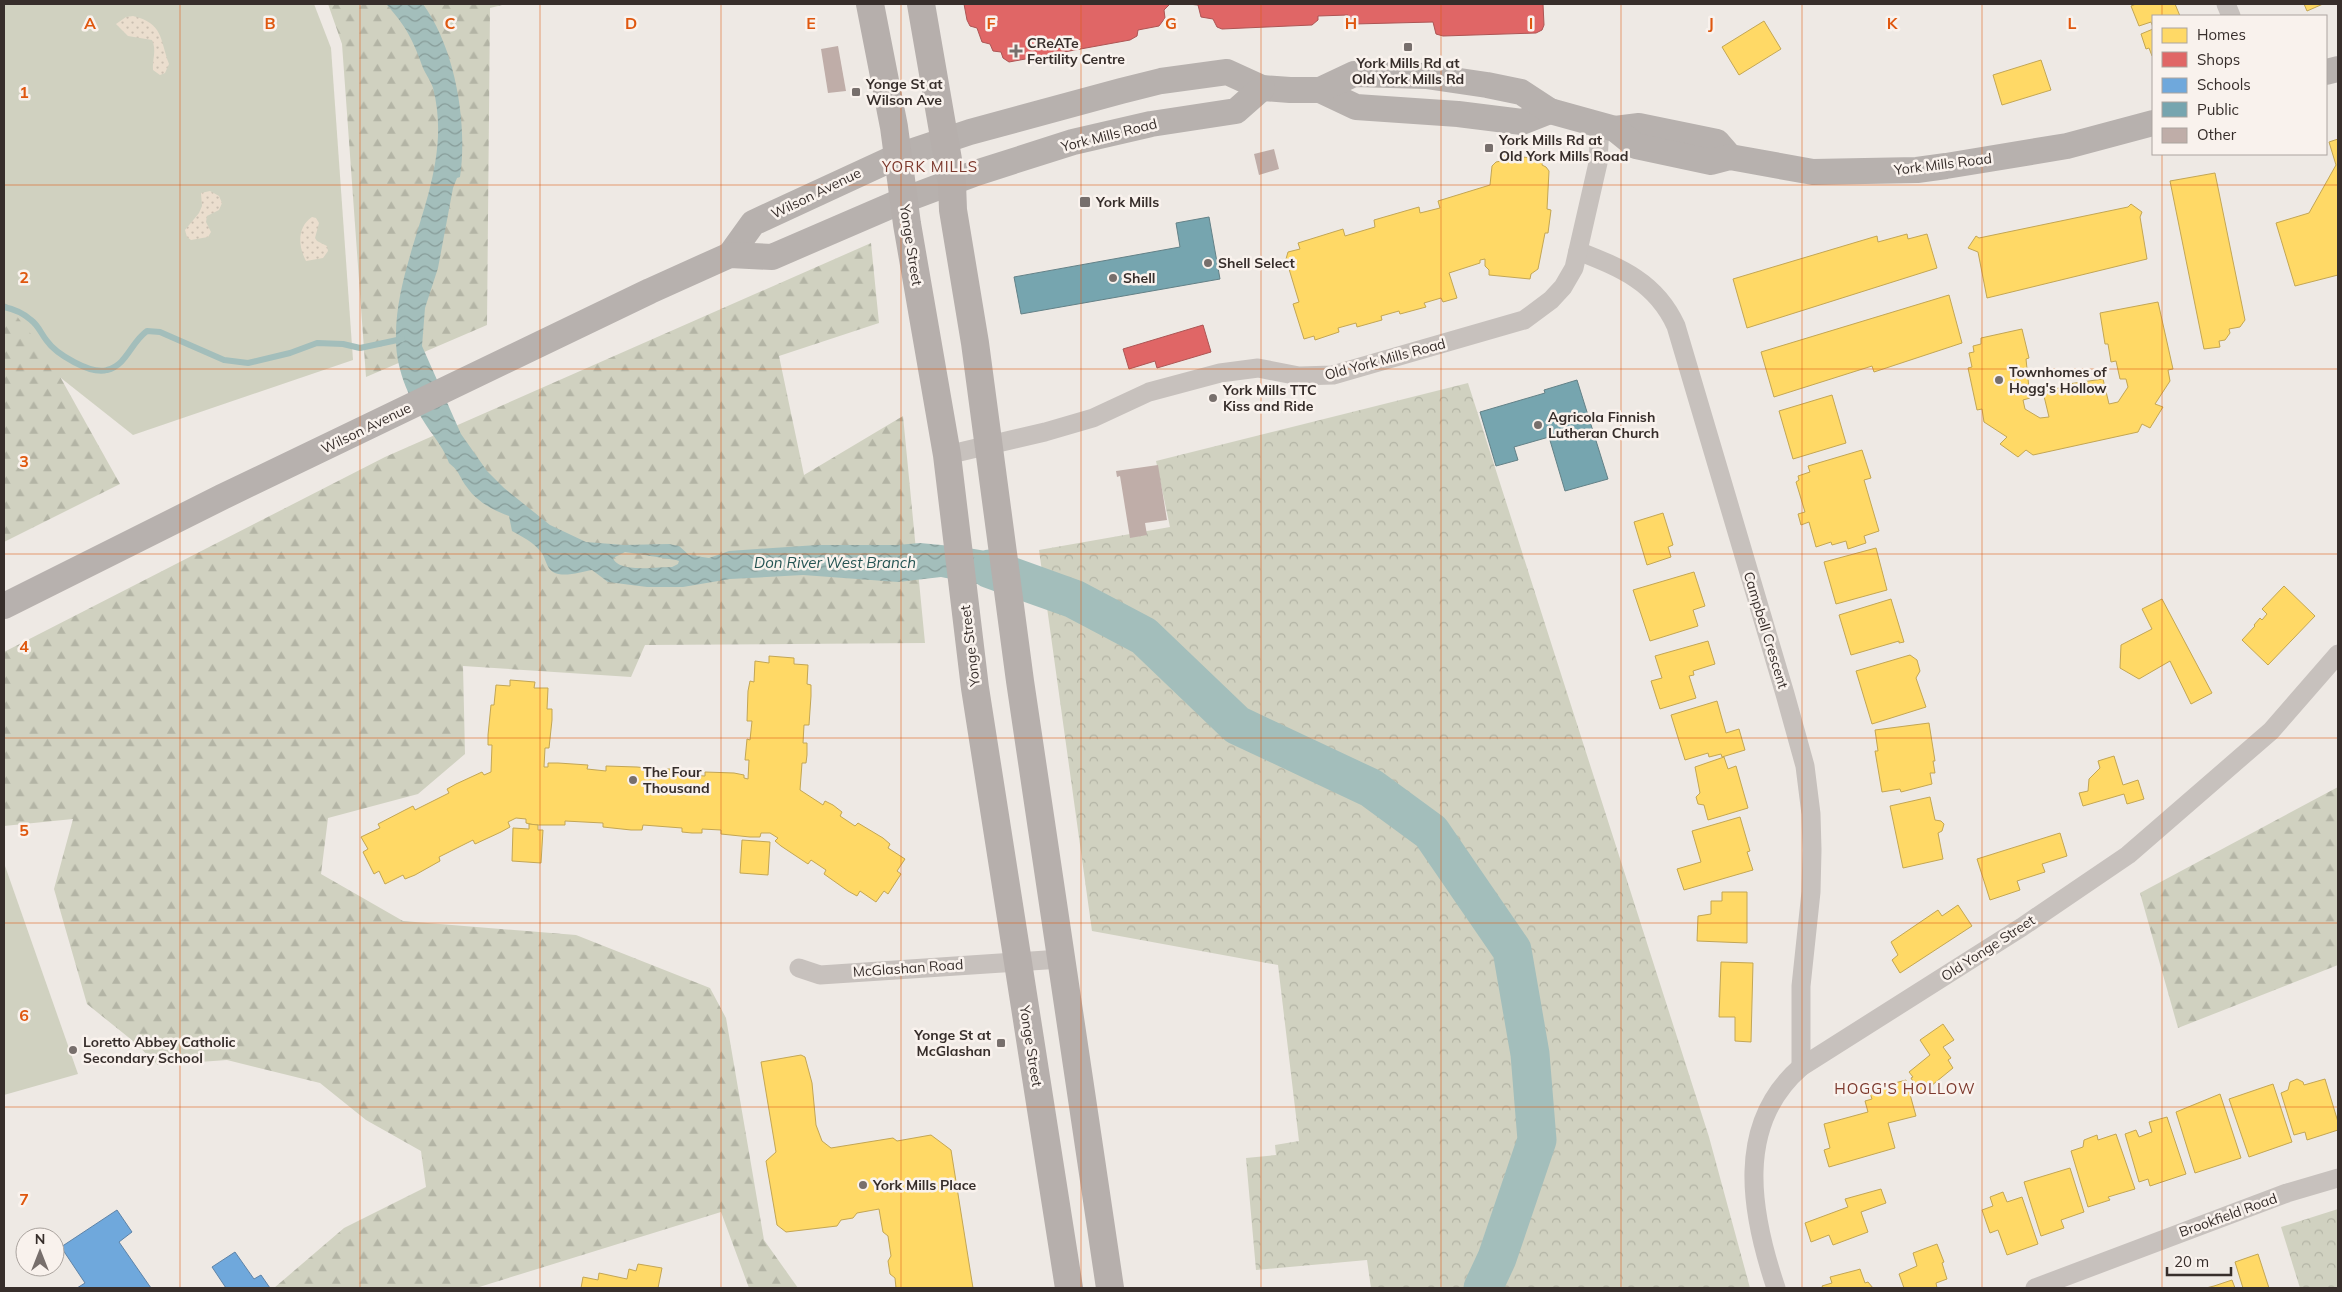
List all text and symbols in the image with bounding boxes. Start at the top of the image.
text: A [84,13,96,33]
text: B [264,13,276,33]
text: C [445,13,456,33]
text: D [625,13,637,33]
text: E [806,13,816,33]
text: F [986,13,996,33]
text: G [1165,13,1177,33]
text: H [1345,13,1357,33]
text: I [1529,13,1533,33]
text: J [1708,13,1714,33]
text: K [1887,13,1899,33]
text: L [2068,13,2077,33]
legend [2152,15,2327,155]
text: Homes [2197,25,2246,44]
place label: CReATe Fertility Centre [1027,34,1125,68]
marker: York Mills Rd at Old York Mills Rd [1402,41,1414,53]
marker: CReATe Fertility Centre [1009,44,1023,58]
text: Shops [2197,50,2240,69]
place label: York Mills Rd at Old York Mills Rd [1352,54,1464,88]
place label: Yonge St at Wilson Ave [865,75,943,109]
text: Schools [2197,75,2251,94]
text: 1 [19,82,29,102]
marker: Yonge St at Wilson Ave [850,86,862,98]
text: Public [2197,100,2239,119]
street label: York Mills Road [1058,114,1159,156]
text: Other [2197,125,2237,144]
place label: York Mills Rd at Old York Mills Road [1498,131,1628,165]
marker: York Mills Rd at Old York Mills Road [1483,142,1495,154]
street label: York Mills Road [1892,149,1993,179]
district label: YORK MILLS [881,157,978,176]
street label: Wilson Avenue [768,163,864,223]
place label: York Mills [1095,193,1159,211]
marker: York Mills [1078,195,1092,209]
street label: Yonge Street [896,202,926,287]
place label: Shell Select [1218,254,1295,272]
marker: Shell Select [1202,257,1214,269]
text: 2 [19,267,29,287]
place label: Shell [1123,269,1155,287]
marker: Shell [1107,272,1119,284]
street label: Old York Mills Road [1323,334,1447,384]
place label: Townhomes of Hogg's Hollow [2009,363,2108,397]
marker: Townhomes of Hogg's Hollow [1993,374,2005,386]
place label: York Mills TTC Kiss and Ride [1222,381,1317,415]
marker: York Mills TTC Kiss and Ride [1207,392,1219,404]
street label: Wilson Avenue [318,398,414,458]
place label: Agricola Finnish Lutheran Church [1548,408,1659,442]
marker: Agricola Finnish Lutheran Church [1532,419,1544,431]
text: 3 [19,451,29,471]
water label: Don River West Branch [754,553,916,572]
street label: Campbell Crescent [1740,569,1792,691]
street label: Yonge Street [956,604,984,689]
text: 4 [19,636,29,656]
place label: The Four Thousand [643,763,710,797]
marker: The Four Thousand [627,774,639,786]
text: 5 [19,820,29,840]
street label: Old Yonge Street [1938,911,2038,985]
street label: McGlashan Road [852,955,964,981]
street label: Yonge Street [1016,1003,1046,1088]
text: 6 [19,1005,29,1025]
place label: Yonge St at McGlashan [913,1026,992,1060]
place label: Loretto Abbey Catholic Secondary School [83,1033,236,1067]
marker: Yonge St at McGlashan [995,1037,1007,1049]
marker: Loretto Abbey Catholic Secondary School [67,1044,79,1056]
district label: HOGG'S HOLLOW [1834,1079,1976,1098]
place label: York Mills Place [872,1176,977,1194]
marker: York Mills Place [857,1179,869,1191]
text: 7 [19,1189,29,1209]
street label: Brookfield Road [2176,1189,2280,1241]
north arrow [15,1227,65,1277]
text: N [35,1230,45,1248]
scale bar [2167,1244,2231,1276]
text: 20 m [2174,1252,2209,1271]

